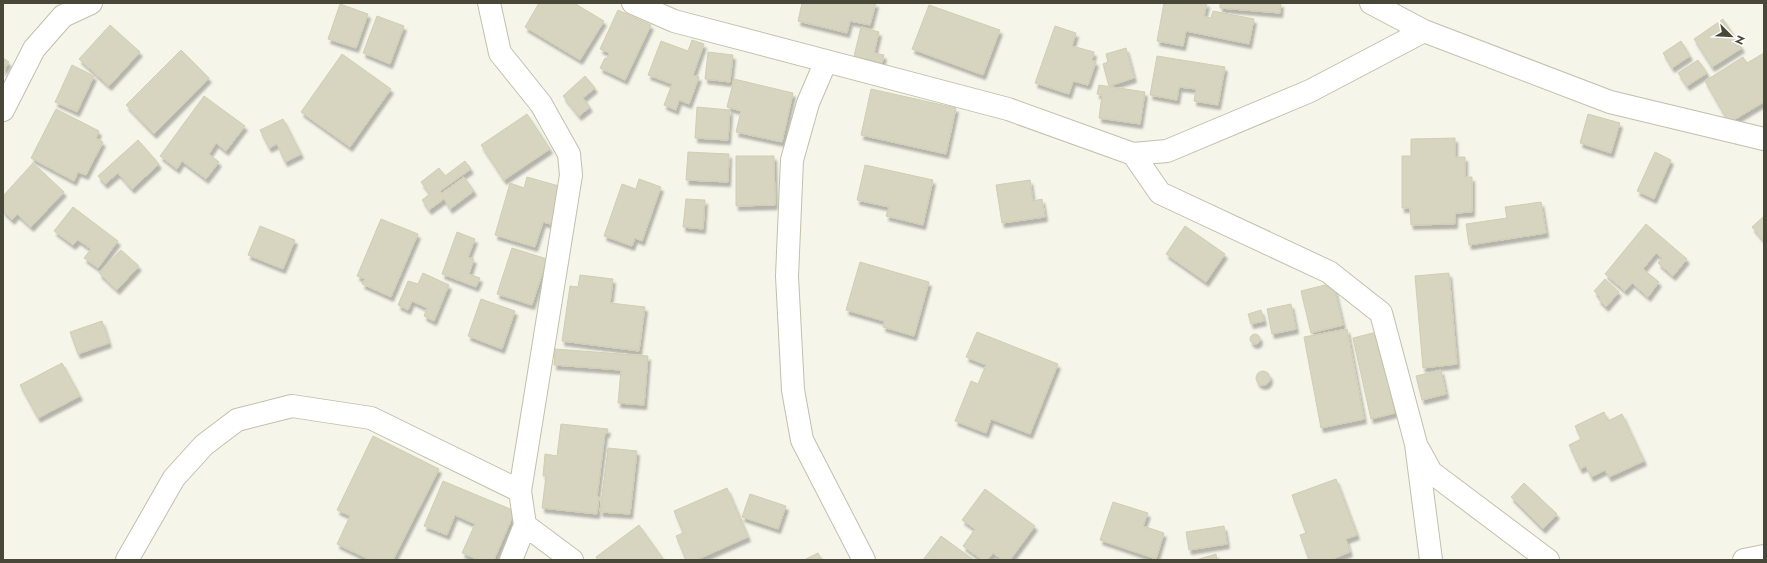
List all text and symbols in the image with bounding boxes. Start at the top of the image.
north arrow [1711,16,1751,56]
text: N [1731,33,1749,47]

